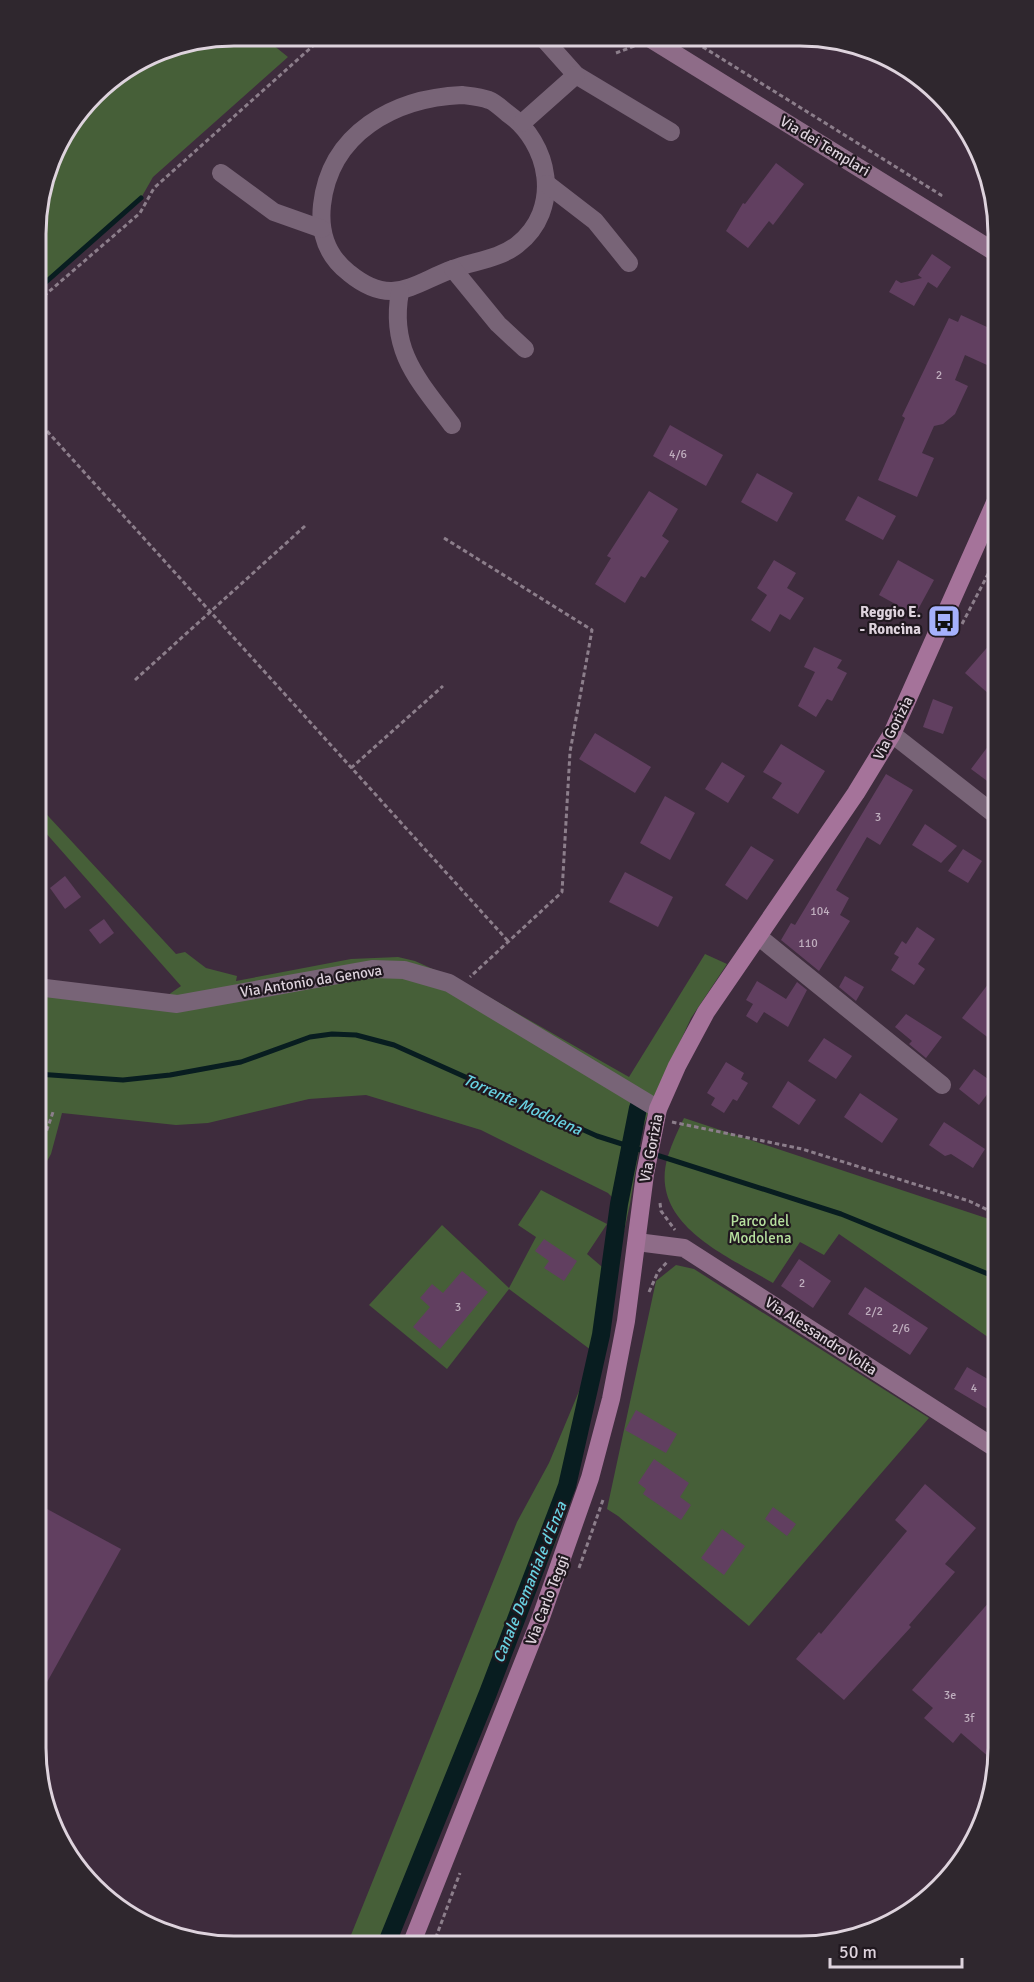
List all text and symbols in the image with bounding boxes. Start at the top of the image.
street label: Via dei Templari [777,112,873,180]
house number: 2 [936,368,942,383]
house number: 4/6 [669,447,687,462]
place label: Reggio E. - Roncina [859,603,921,638]
bus stop icon: Reggio E. - Roncina [926,603,962,639]
street label: Via Gorizia [869,693,917,763]
house number: 3 [875,810,881,825]
house number: 104 [810,904,830,919]
house number: 110 [798,936,818,951]
street label: Via Antonio da Genova [239,961,383,1001]
water label: Torrente Modolena [460,1070,586,1140]
street label: Via Gorizia [636,1112,666,1184]
park label: Parco del Modolena [728,1212,792,1247]
house number: 2 [799,1276,805,1291]
street label: Via Alessandro Volta [761,1293,881,1379]
house number: 3 [455,1300,461,1315]
house number: 2/2 [865,1304,883,1319]
house number: 2/6 [892,1321,910,1336]
house number: 4 [971,1381,978,1396]
water label: Canale Demaniale d'Enza [488,1498,572,1666]
street label: Via Carlo Teggi [522,1553,572,1647]
house number: 3e [944,1688,956,1703]
house number: 3f [964,1711,975,1726]
scale bar [830,1931,962,1969]
text: 50 m [839,1941,877,1963]

